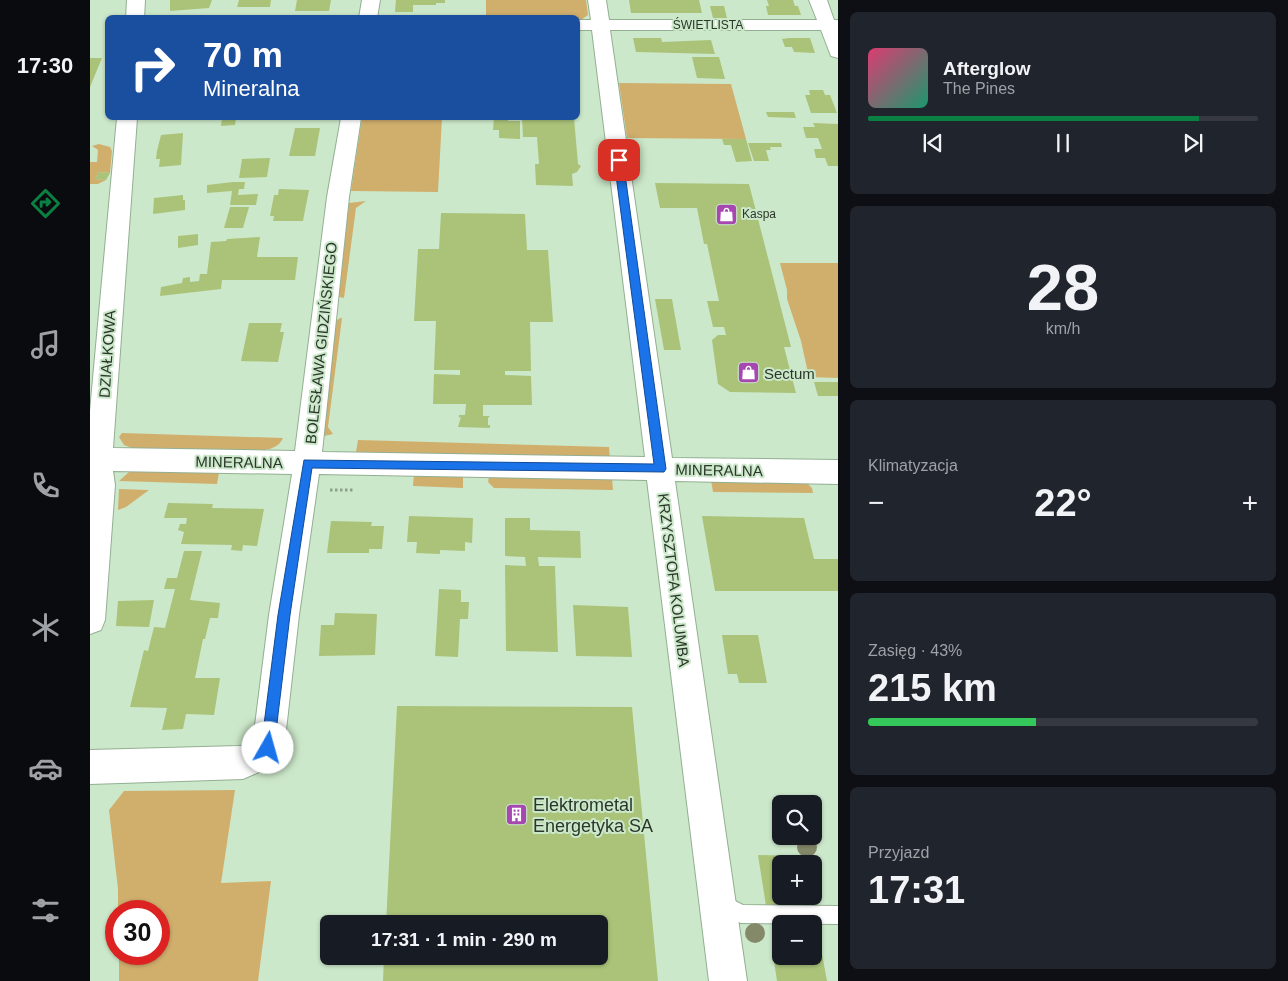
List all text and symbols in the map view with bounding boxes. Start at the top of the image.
street label: ŚWIETLISTA [673,17,743,32]
icon: right [120,35,185,100]
text: 70 m [203,35,283,74]
text: 17:30 [17,53,73,78]
text: Afterglow [943,58,1031,79]
text: Mineralna [203,76,300,101]
text: The Pines [943,80,1015,97]
icon: previous [919,129,947,157]
icon: pause [1049,129,1077,157]
icon: next [1179,129,1207,157]
pin [598,139,640,181]
icon: arrive [605,146,633,174]
icon: directions [28,186,63,221]
shop icon: Kaspa [714,202,738,226]
place label: Kaspa [742,207,776,221]
street label: BOLESŁAWA GIDZIŃSKIEGO [302,241,340,445]
text: 28 [1027,251,1099,324]
street label: DZIAŁKOWA [95,310,119,398]
text: km/h [1046,320,1080,337]
icon: music [28,327,63,362]
shop icon: Sectum [736,361,760,385]
place label: Sectum [764,365,815,382]
street label: MINERALNA [195,453,283,471]
text: Klimatyzacja [868,457,958,474]
street label: MINERALNA [675,461,763,479]
icon: phone [28,468,63,503]
text: 22° [1034,482,1092,524]
text: − [868,487,884,518]
text: + [1242,487,1258,518]
street label: KRZYSZTOFA KOLUMBA [655,492,693,668]
icon: climate [28,610,63,645]
text: Zasięg · 43% [868,642,962,659]
text: 215 km [868,667,997,709]
position arrow [241,721,293,773]
icon: car [28,751,63,786]
place label: Elektrometal Energetyka SA [533,795,653,836]
map controls [772,795,822,965]
button: search [772,795,822,845]
building icon: Elektrometal Energetyka SA [505,803,529,827]
text: Przyjazd [868,844,929,861]
button: + [772,855,822,905]
text: 17:31 [868,869,965,911]
icon: filters [28,893,63,928]
speed limit sign: 30 [105,900,170,965]
button: − [772,915,822,965]
text: 17:31 · 1 min · 290 m [371,929,557,950]

